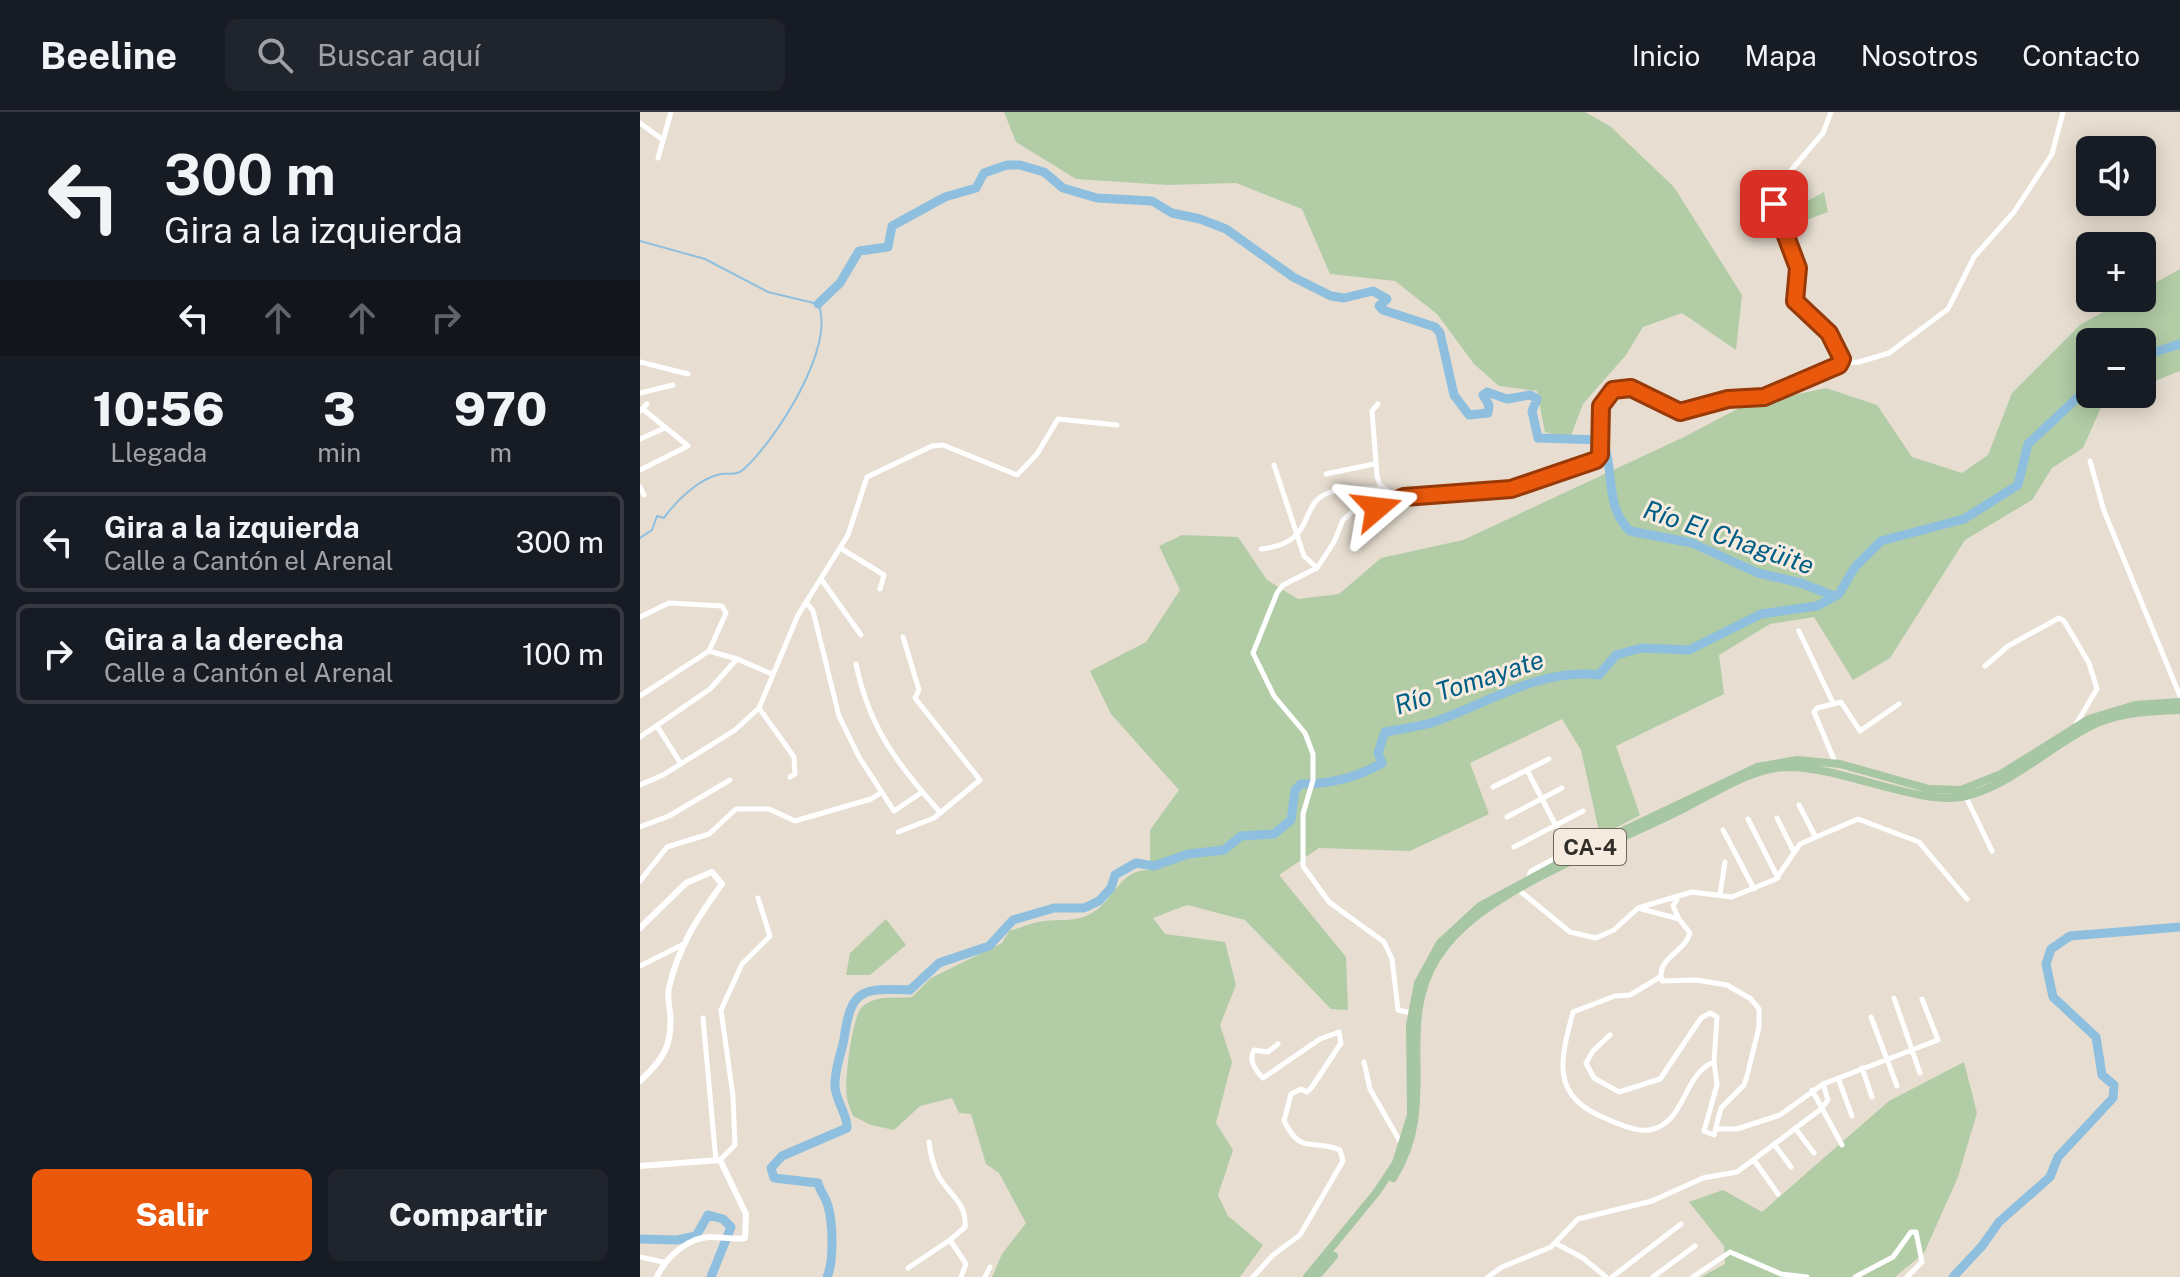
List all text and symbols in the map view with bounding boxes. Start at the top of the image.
search box [225,19,785,91]
text: Beeline [40,33,177,78]
icon: search [253,33,297,77]
text: Buscar aquí [317,37,481,73]
text: Inicio [1632,39,1700,72]
text: Mapa [1744,39,1817,72]
text: Nosotros [1861,39,1978,72]
text: Contacto [2022,39,2140,72]
map controls [2076,136,2156,408]
button: sound [2076,136,2156,216]
text: 300 m [164,142,336,208]
icon: left [32,144,136,248]
pin [1740,170,1808,238]
icon: arrive [1752,182,1796,226]
text: Gira a la izquierda [164,209,463,251]
button: + [2076,232,2156,312]
icon: left [172,296,216,340]
icon: ahead [256,296,300,340]
icon: ahead [340,296,384,340]
icon: right [424,296,468,340]
button: − [2076,328,2156,408]
text: 10:56 [92,380,225,437]
text: 3 [323,380,356,437]
text: 970 [454,380,548,437]
text: Llegada [110,437,207,468]
text: min [317,437,361,468]
text: m [489,437,512,468]
position arrow [1335,466,1419,550]
water label: Río El Chagüite [1640,493,1818,581]
text: Gira a la izquierda [104,509,360,545]
icon: left [36,520,80,564]
text: 300 m [516,524,604,560]
text: Calle a Cantón el Arenal [104,545,394,576]
text: Gira a la derecha [104,621,344,657]
icon: right [36,632,80,676]
text: 100 m [522,636,604,672]
water label: Río Tomayate [1390,643,1548,721]
text: Calle a Cantón el Arenal [104,657,394,688]
road number: CA-4 [1554,829,1626,865]
button: Salir [32,1169,312,1261]
button: Compartir [328,1169,608,1261]

